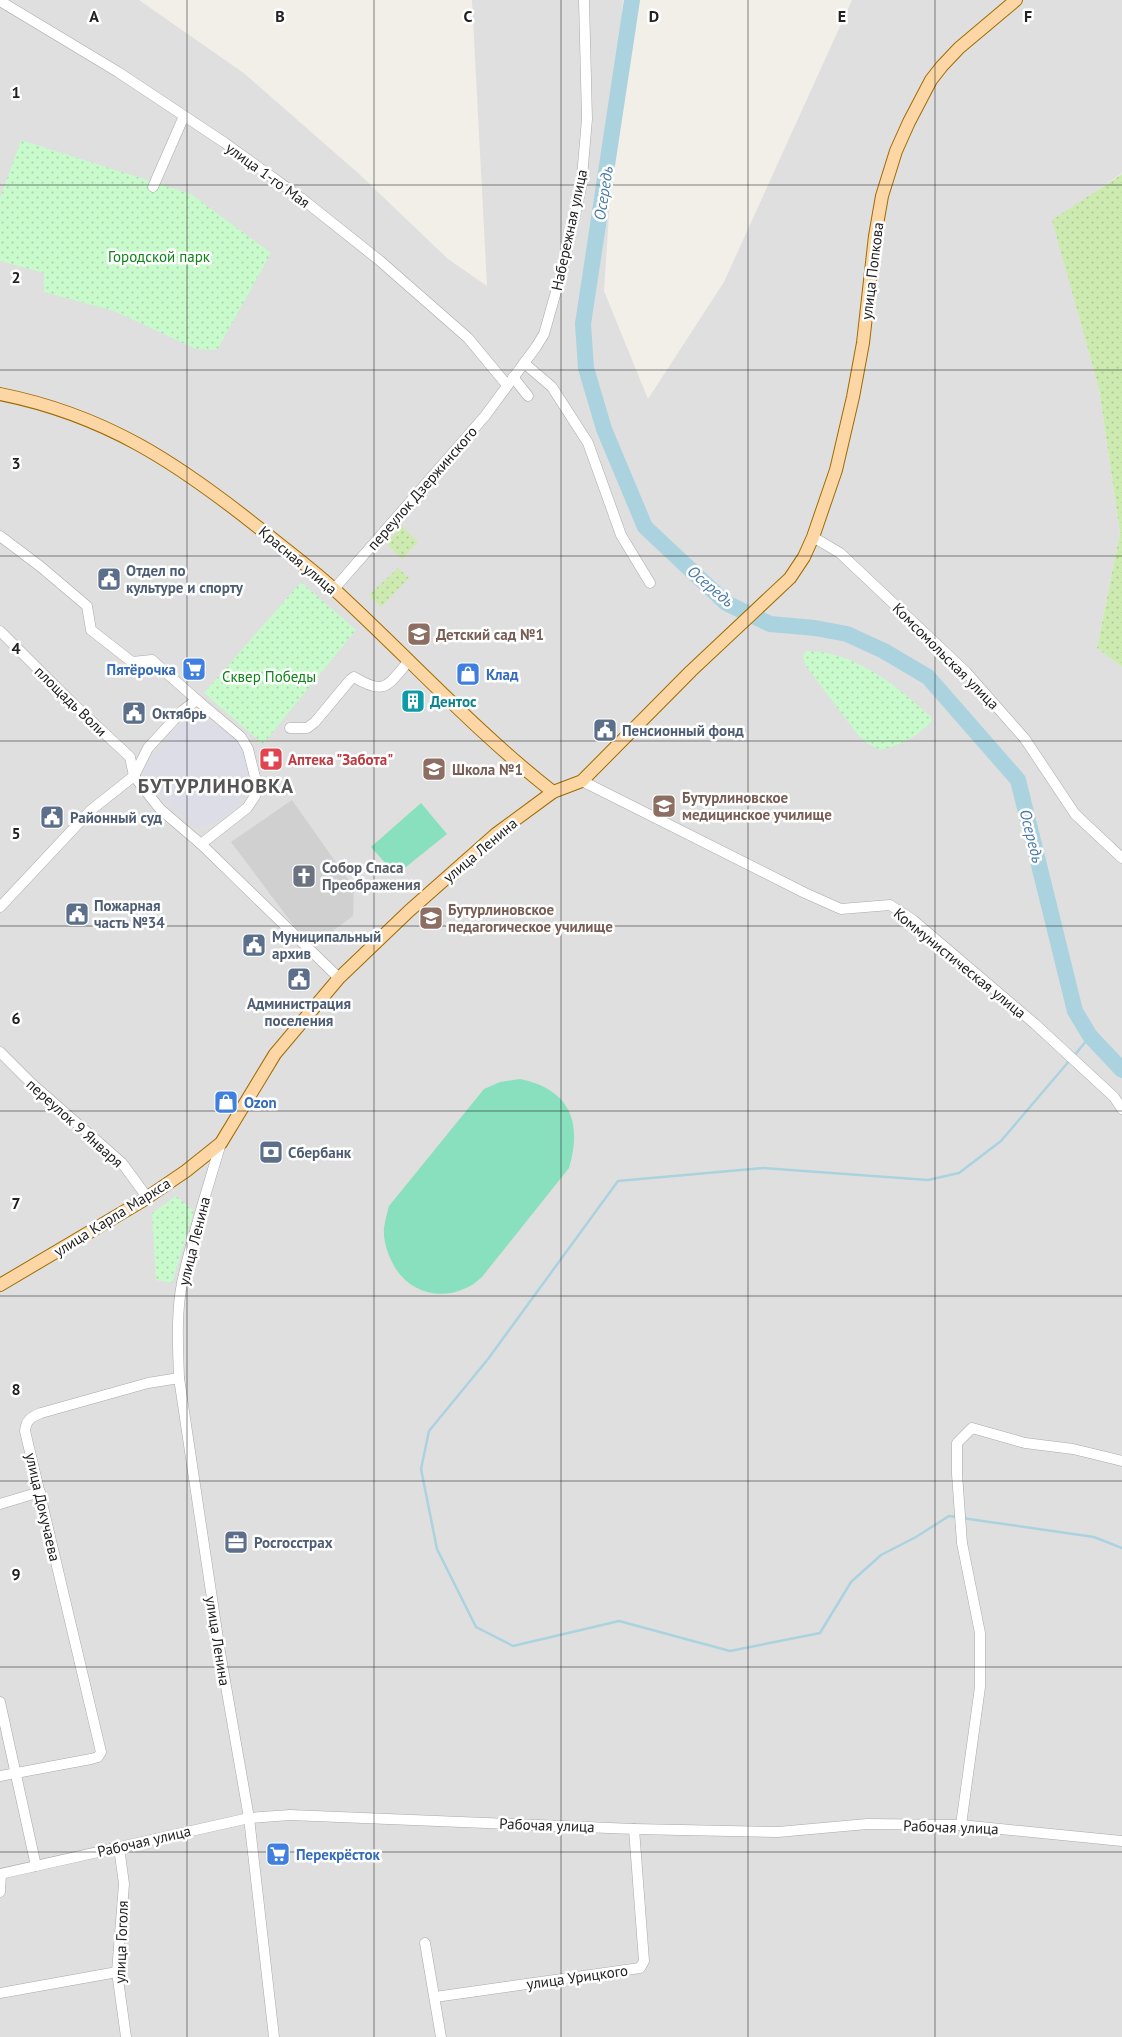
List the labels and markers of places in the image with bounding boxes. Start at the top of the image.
place label: Отдел по культуре и спорту [126,561,244,597]
public building icon: Отдел по культуре и спорту [96,566,122,592]
school or university icon: Детский сад №1 [406,621,432,647]
place label: Детский сад №1 [436,625,544,644]
supermarket icon: Пятёрочка [181,656,207,682]
place label: Пятёрочка [107,660,176,679]
shop icon: Клад [455,661,481,687]
place label: Клад [486,665,519,684]
building icon: Дентос [400,688,426,714]
place label: Дентос [430,692,477,711]
public building icon: Октябрь [121,700,147,726]
place label: Октябрь [152,704,207,723]
public building icon: Пенсионный фонд [592,717,618,743]
place label: Пенсионный фонд [622,721,744,740]
pharmacy icon: Аптека "Забота" [258,746,284,772]
place label: Аптека "Забота" [288,750,393,769]
school or university icon: Школа №1 [421,756,447,782]
place label: Школа №1 [452,760,523,779]
place label: Бутурлиновское медицинское училище [682,788,832,824]
school or university icon: Бутурлиновское медицинское училище [651,793,677,819]
public building icon: Районный суд [39,804,65,830]
place label: Районный суд [70,808,162,827]
place label: Собор Спаса Преображения [322,858,420,894]
church icon: Собор Спаса Преображения [291,863,317,889]
place label: Пожарная часть №34 [94,896,165,932]
place label: Бутурлиновское педагогическое училище [448,900,613,936]
public building icon: Пожарная часть №34 [64,901,90,927]
school or university icon: Бутурлиновское педагогическое училище [418,905,444,931]
place label: Муниципальный архив [272,927,381,963]
public building icon: Муниципальный архив [241,932,267,958]
public building icon: Администрация поселения [286,966,312,992]
place label: Администрация поселения [247,994,351,1030]
shop icon: Ozon [213,1089,239,1115]
place label: Ozon [244,1093,277,1112]
bank icon: Сбербанк [258,1139,284,1165]
place label: Сбербанк [288,1143,352,1162]
office icon: Росгосстрах [223,1529,249,1555]
place label: Росгосстрах [254,1533,333,1552]
supermarket icon: Перекрёсток [265,1841,291,1867]
place label: Перекрёсток [296,1845,381,1864]

